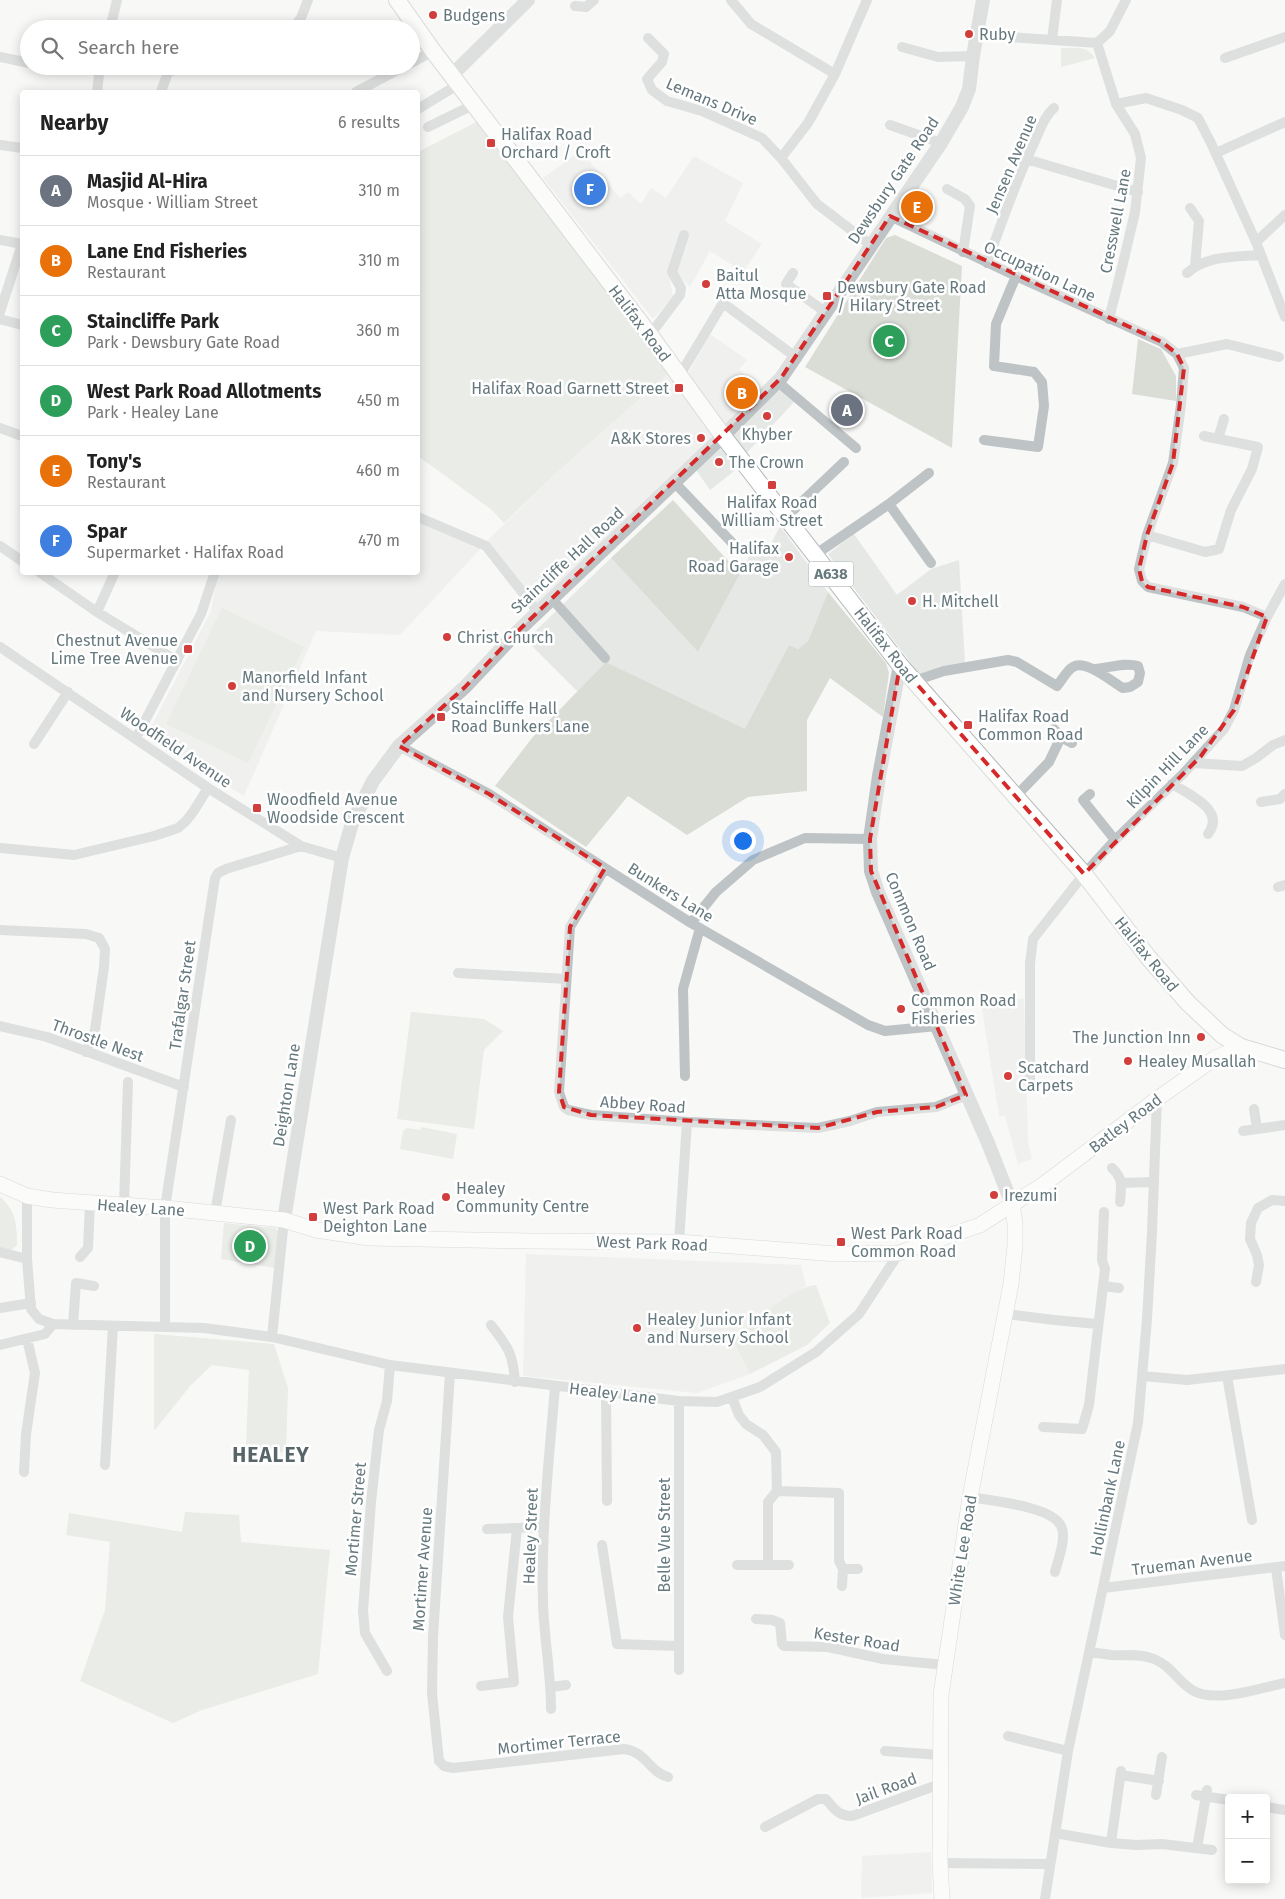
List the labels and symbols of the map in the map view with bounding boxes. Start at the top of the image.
place label: Budgens [443,6,505,25]
marker: Budgens [427,9,439,21]
place label: Ruby [979,25,1015,44]
marker: Ruby [963,28,975,40]
street label: Lemans Drive [663,74,760,129]
street label: Jensen Avenue [982,112,1041,217]
street label: Dewsbury Gate Road [844,113,943,247]
place label: Halifax Road Orchard / Croft [501,125,611,162]
marker: Halifax Road Orchard / Croft [485,137,497,149]
street label: Cresswell Lane [1096,167,1135,275]
pin: F [574,170,606,208]
pin: E [901,188,933,226]
street label: Occupation Lane [981,237,1099,306]
place label: Baitul Atta Mosque [716,266,806,303]
marker: Baitul Atta Mosque [700,278,712,290]
place label: Dewsbury Gate Road / Hilary Street [837,278,986,315]
street label: Halifax Road [605,281,675,365]
marker: Dewsbury Gate Road / Hilary Street [821,290,833,302]
pin: C [873,322,905,360]
pin: B [726,374,758,412]
place label: Halifax Road Garnett Street [471,379,669,398]
marker: Halifax Road Garnett Street [673,382,685,394]
pin: A [831,391,863,429]
marker: Khyber [761,410,773,422]
place label: Khyber [742,425,793,444]
place label: A&K Stores [611,429,691,448]
marker: A&K Stores [695,432,707,444]
place label: The Crown [729,453,804,472]
marker: The Crown [713,456,725,468]
marker: Halifax Road William Street [766,479,778,491]
place label: Halifax Road William Street [721,493,823,530]
street label: Staincliffe Hall Road [507,503,628,618]
place label: Halifax Road Garage [688,539,779,576]
marker: Halifax Road Garage [783,551,795,563]
road number: A638 [808,562,854,586]
place label: H. Mitchell [922,592,999,611]
marker: H. Mitchell [906,595,918,607]
street label: Halifax Road [850,604,921,687]
place label: Christ Church [457,628,554,647]
place label: Chestnut Avenue Lime Tree Avenue [51,631,178,668]
marker: Christ Church [441,631,453,643]
marker: Chestnut Avenue Lime Tree Avenue [182,643,194,655]
place label: Manorfield Infant and Nursery School [242,668,384,705]
marker: Manorfield Infant and Nursery School [226,680,238,692]
place label: Staincliffe Hall Road Bunkers Lane [451,699,590,736]
street label: Woodfield Avenue [116,703,235,792]
place label: Halifax Road Common Road [978,707,1083,744]
marker: Staincliffe Hall Road Bunkers Lane [435,711,447,723]
marker: Halifax Road Common Road [962,719,974,731]
street label: Kilpin Hill Lane [1122,720,1212,812]
place label: Woodfield Avenue Woodside Crescent [267,790,405,827]
marker: Woodfield Avenue Woodside Crescent [251,802,263,814]
your location [730,828,756,854]
street label: Bunkers Lane [624,859,717,926]
street label: Common Road [881,869,940,973]
street label: Halifax Road [1111,913,1183,996]
street label: Trafalgar Street [165,939,200,1051]
place label: Common Road Fisheries [911,991,1016,1028]
marker: Common Road Fisheries [895,1003,907,1015]
street label: Throstle Nest [49,1015,147,1066]
place label: The Junction Inn [1072,1028,1191,1047]
marker: The Junction Inn [1195,1031,1207,1043]
street label: Deighton Lane [269,1042,304,1148]
place label: Healey Musallah [1138,1052,1256,1071]
marker: Healey Musallah [1122,1055,1134,1067]
place label: Scatchard Carpets [1018,1058,1089,1095]
marker: Scatchard Carpets [1002,1070,1014,1082]
street label: Batley Road [1085,1090,1165,1157]
street label: Abbey Road [599,1092,686,1117]
place label: Healey Community Centre [456,1179,589,1216]
place label: Irezumi [1004,1186,1057,1205]
marker: Irezumi [988,1189,1000,1201]
marker: Healey Community Centre [440,1191,452,1203]
street label: Healey Lane [96,1195,186,1220]
place label: West Park Road Deighton Lane [323,1199,435,1236]
marker: West Park Road Deighton Lane [307,1211,319,1223]
place label: West Park Road Common Road [851,1224,963,1261]
pin: D [234,1227,266,1265]
street label: West Park Road [596,1232,708,1255]
marker: West Park Road Common Road [835,1236,847,1248]
place label: Healey Junior Infant and Nursery School [647,1310,791,1347]
marker: Healey Junior Infant and Nursery School [631,1322,643,1334]
street label: Healey Lane [568,1379,658,1408]
street label: Hollinbank Lane [1086,1438,1129,1558]
district label: HEALEY [232,1442,310,1468]
street label: Mortimer Street [341,1461,370,1577]
street label: Belle Vue Street [655,1477,674,1592]
street label: Healey Street [519,1487,542,1585]
street label: White Lee Road [944,1493,981,1607]
street label: Mortimer Avenue [409,1506,436,1632]
street label: Trueman Avenue [1131,1546,1253,1579]
street label: Kester Road [812,1623,901,1656]
street label: Mortimer Terrace [497,1727,622,1758]
street label: Jail Road [853,1769,919,1808]

